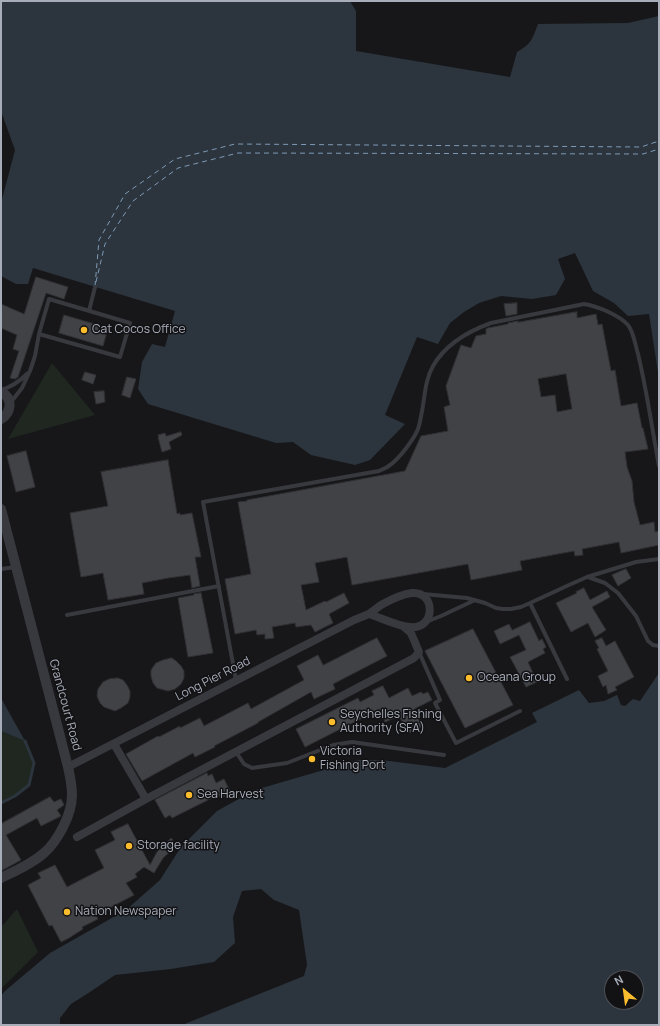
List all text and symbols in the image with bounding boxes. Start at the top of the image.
place label: Cat Cocos Office [92,323,185,337]
marker: Cat Cocos Office [79,325,89,335]
street label: Long Pier Road [173,654,253,704]
street label: Grandcourt Road [46,658,84,752]
place label: Oceana Group [477,671,556,685]
marker: Oceana Group [464,673,474,683]
place label: Seychelles Fishing Authority (SFA) [340,708,442,736]
marker: Seychelles Fishing Authority (SFA) [327,717,337,727]
place label: Victoria Fishing Port [320,745,385,773]
marker: Victoria Fishing Port [307,754,317,764]
place label: Sea Harvest [197,788,264,802]
marker: Sea Harvest [184,790,194,800]
place label: Storage facility [137,839,220,853]
marker: Storage facility [124,841,134,851]
place label: Nation Newspaper [75,905,177,919]
marker: Nation Newspaper [62,907,72,917]
north arrow [604,970,644,1010]
text: N [611,971,626,988]

